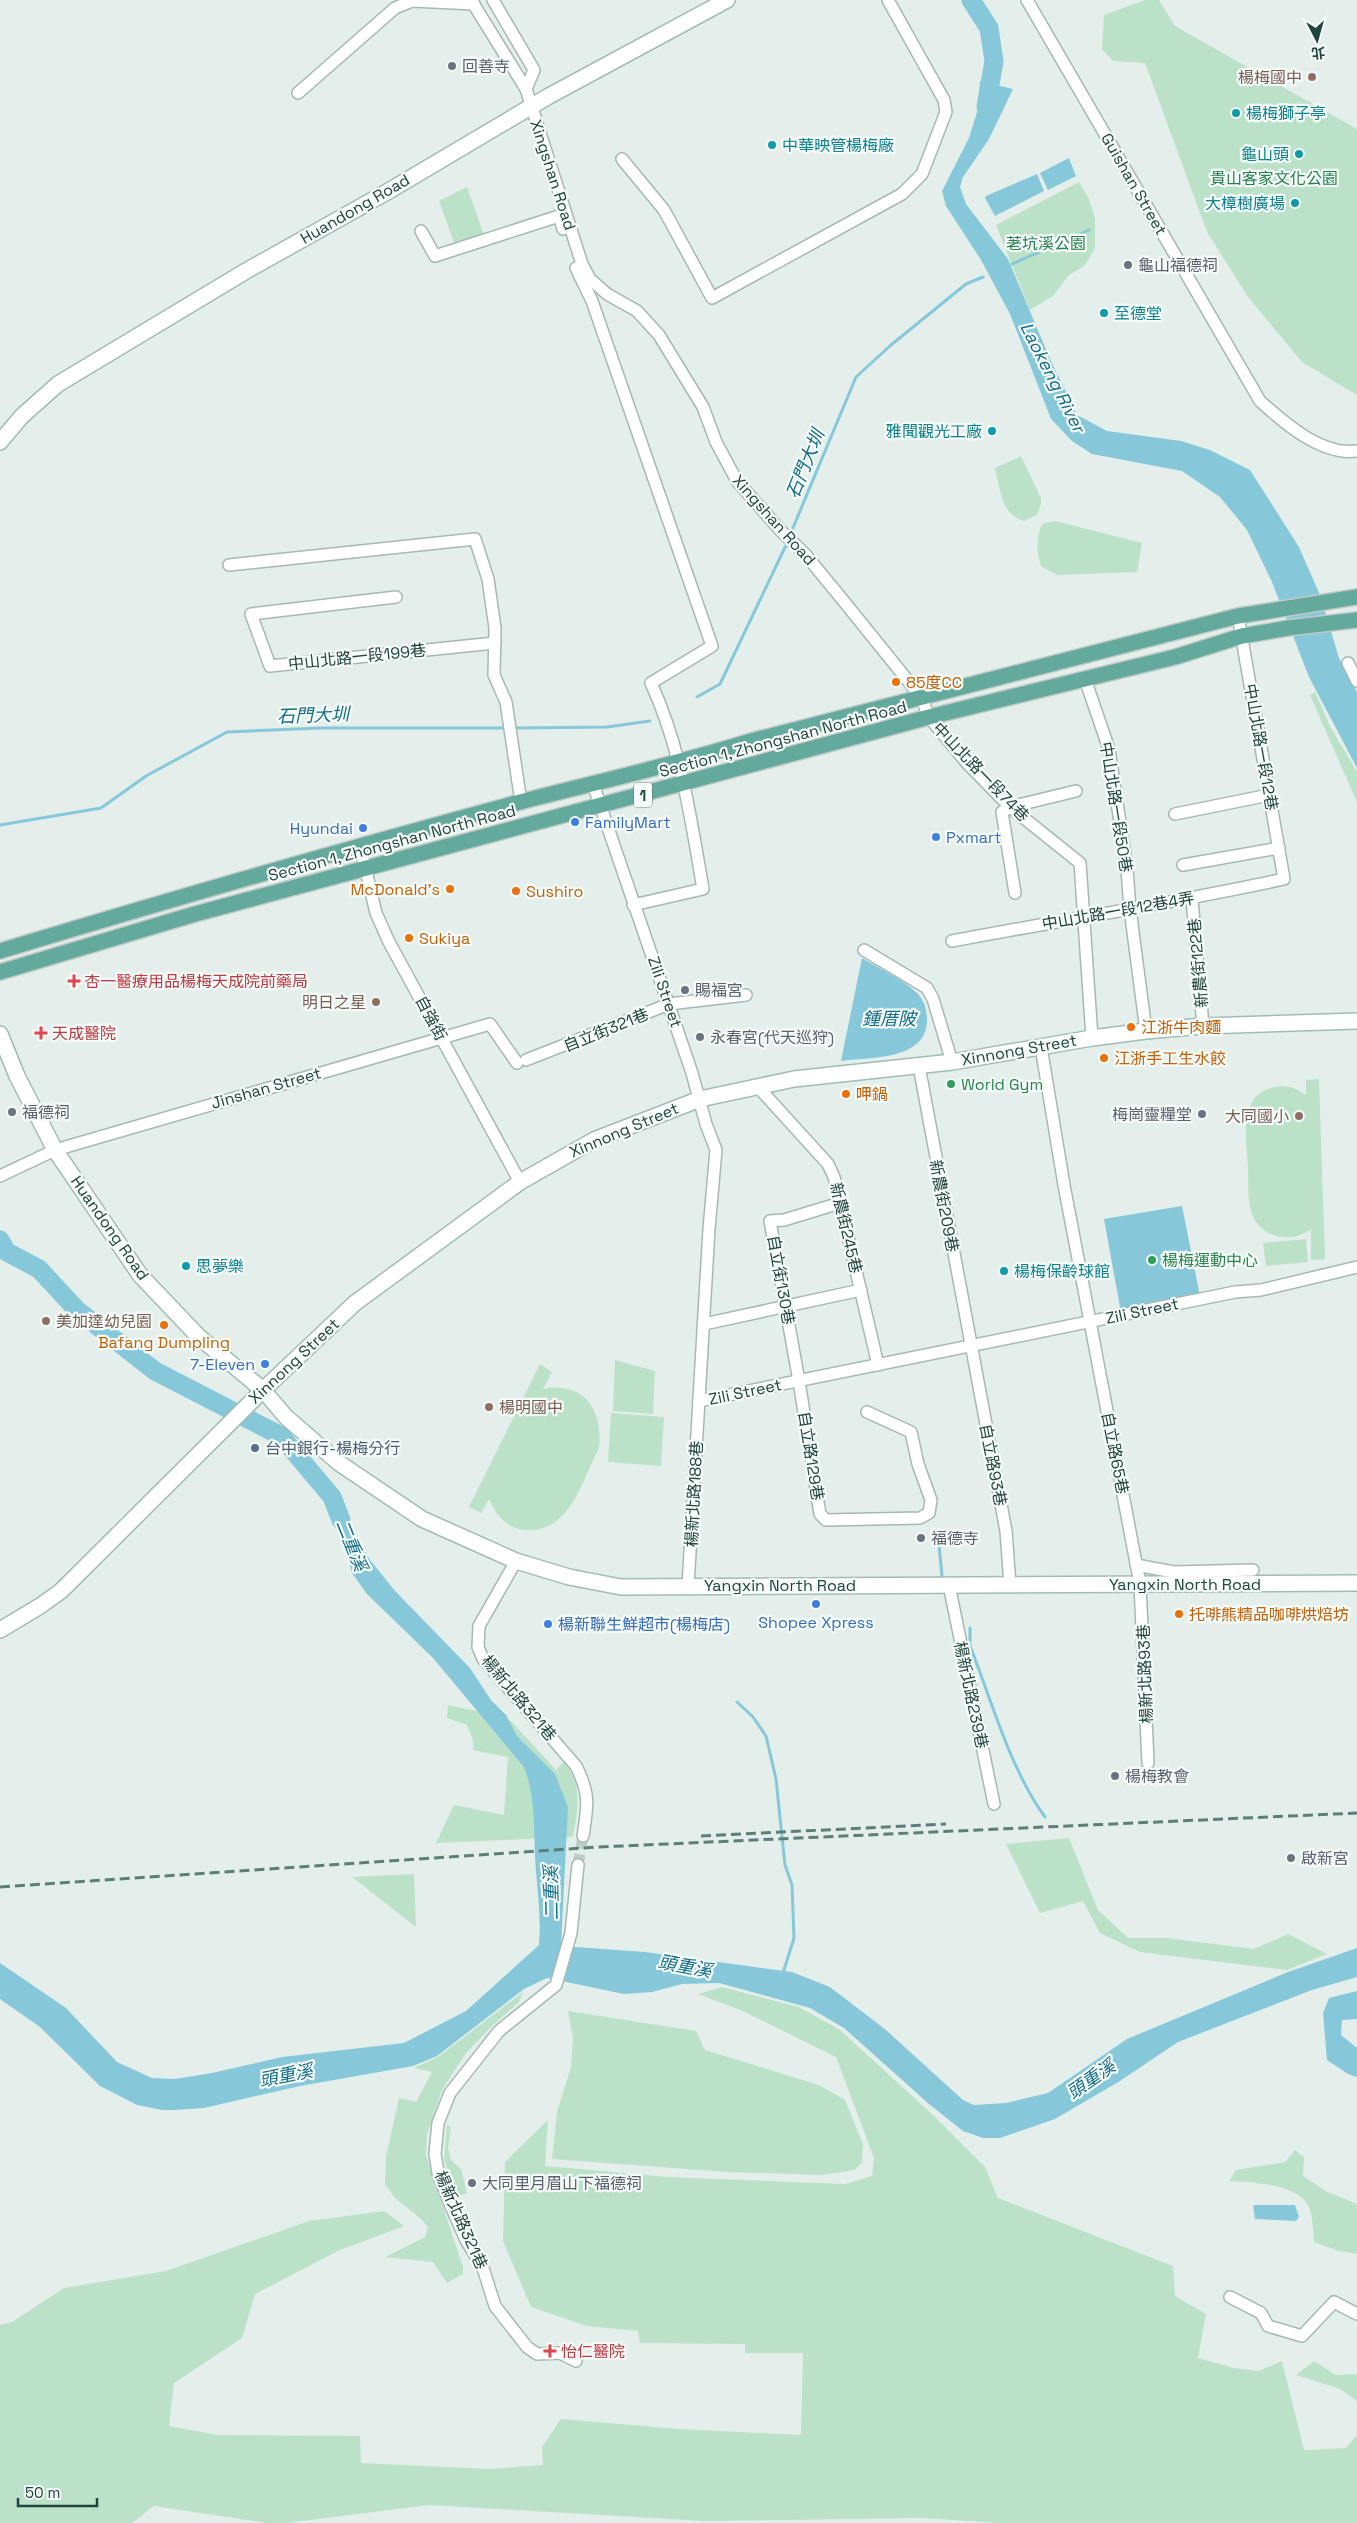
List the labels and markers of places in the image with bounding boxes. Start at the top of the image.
place label: 回善寺 [462,56,510,77]
marker: 回善寺 [446,60,458,72]
place label: 楊梅國中 [1238,67,1302,88]
marker: 楊梅國中 [1306,71,1318,83]
place label: 楊梅獅子亭 [1246,103,1326,124]
marker: 楊梅獅子亭 [1230,107,1242,119]
place label: 中華映管楊梅廠 [782,135,894,156]
marker: 中華映管楊梅廠 [766,139,778,151]
place label: 龜山頭 [1241,144,1289,165]
marker: 龜山頭 [1293,148,1305,160]
place label: 大樟樹廣場 [1205,193,1285,214]
marker: 大樟樹廣場 [1289,197,1301,209]
place label: 龜山福德祠 [1138,255,1218,276]
marker: 龜山福德祠 [1122,259,1134,271]
place label: 至德堂 [1114,303,1162,324]
marker: 至德堂 [1098,307,1110,319]
place label: 雅聞觀光工廠 [886,421,982,442]
marker: 雅聞觀光工廠 [986,425,998,437]
place label: 85度CC [906,672,962,693]
marker: 85度CC [890,676,902,688]
place label: FamilyMart [585,812,671,833]
marker: FamilyMart [569,816,581,828]
place label: Hyundai [290,818,353,839]
marker: Hyundai [357,822,369,834]
place label: Pxmart [946,827,1001,848]
marker: Pxmart [930,831,942,843]
place label: McDonald's [350,879,440,900]
place label: Sushiro [526,881,583,902]
marker: McDonald's [444,883,456,895]
marker: Sushiro [510,885,522,897]
place label: Sukiya [419,928,470,949]
marker: Sukiya [403,932,415,944]
place label: 杏一醫療用品楊梅天成院前藥局 [84,971,308,992]
marker: 杏一醫療用品楊梅天成院前藥局 [68,975,80,987]
place label: 賜福宮 [695,980,743,1001]
marker: 賜福宮 [679,984,691,996]
place label: 明日之星 [302,992,366,1013]
marker: 明日之星 [370,996,382,1008]
place label: 江浙牛肉麵 [1141,1017,1221,1038]
marker: 江浙牛肉麵 [1125,1021,1137,1033]
place label: 天成醫院 [52,1023,116,1044]
marker: 天成醫院 [34,1026,48,1040]
place label: 永春宮(代天巡狩) [710,1027,834,1048]
marker: 永春宮(代天巡狩) [694,1031,706,1043]
place label: 江浙手工生水餃 [1114,1048,1226,1069]
marker: 江浙手工生水餃 [1098,1052,1110,1064]
place label: World Gym [961,1074,1043,1095]
marker: World Gym [945,1078,957,1090]
place label: 呷鍋 [856,1084,888,1105]
marker: 呷鍋 [840,1088,852,1100]
place label: 福德祠 [22,1102,70,1123]
place label: 梅崗靈糧堂 [1112,1104,1192,1125]
marker: 福德祠 [6,1106,18,1118]
place label: 大同國小 [1225,1106,1289,1127]
marker: 梅崗靈糧堂 [1196,1108,1208,1120]
marker: 大同國小 [1293,1110,1305,1122]
place label: 楊梅運動中心 [1162,1250,1258,1271]
marker: 楊梅運動中心 [1146,1254,1158,1266]
place label: 思夢樂 [196,1256,244,1277]
marker: 思夢樂 [180,1260,192,1272]
place label: 楊梅保齡球館 [1014,1261,1110,1282]
marker: 楊梅保齡球館 [998,1265,1010,1277]
place label: 美加達幼兒園 [56,1311,152,1332]
marker: 美加達幼兒園 [40,1315,52,1327]
marker: Bafang Dumpling [158,1319,170,1331]
place label: Bafang Dumpling [98,1332,230,1353]
place label: 7-Eleven [190,1354,255,1375]
marker: 7-Eleven [259,1358,271,1370]
place label: 楊明國中 [499,1397,563,1418]
marker: 楊明國中 [483,1401,495,1413]
place label: 台中銀行-楊梅分行 [265,1438,400,1459]
marker: 台中銀行-楊梅分行 [249,1442,261,1454]
place label: 福德寺 [931,1528,979,1549]
marker: 福德寺 [915,1532,927,1544]
marker: Shopee Xpress [810,1598,822,1610]
place label: 托啡熊精品咖啡烘焙坊 [1189,1604,1349,1625]
marker: 托啡熊精品咖啡烘焙坊 [1173,1608,1185,1620]
place label: Shopee Xpress [758,1612,874,1633]
place label: 楊新聯生鮮超市(楊梅店) [558,1614,730,1635]
marker: 楊新聯生鮮超市(楊梅店) [542,1618,554,1630]
place label: 楊梅教會 [1125,1766,1189,1787]
marker: 楊梅教會 [1109,1770,1121,1782]
place label: 啟新宮 [1301,1848,1349,1869]
marker: 啟新宮 [1285,1852,1297,1864]
place label: 大同里月眉山下福德祠 [482,2173,642,2194]
marker: 大同里月眉山下福德祠 [466,2177,478,2189]
place label: 怡仁醫院 [561,2341,625,2362]
marker: 怡仁醫院 [543,2344,557,2358]

